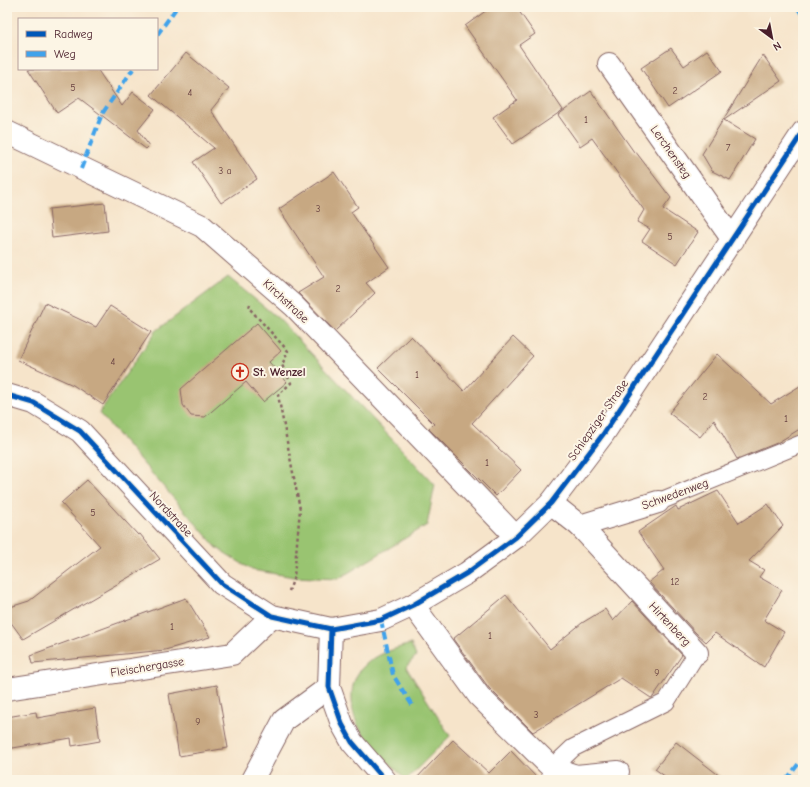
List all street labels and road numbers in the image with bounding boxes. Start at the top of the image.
street label: Lerchensteg [648,123,694,181]
street label: Kirchstraße [260,276,312,326]
street label: Schiepziger Straße [565,377,631,463]
street label: Schwedenweg [640,475,710,513]
street label: Nordstraße [147,489,195,539]
street label: Hirtenberg [646,599,694,649]
street label: Fleischergasse [109,654,185,680]

